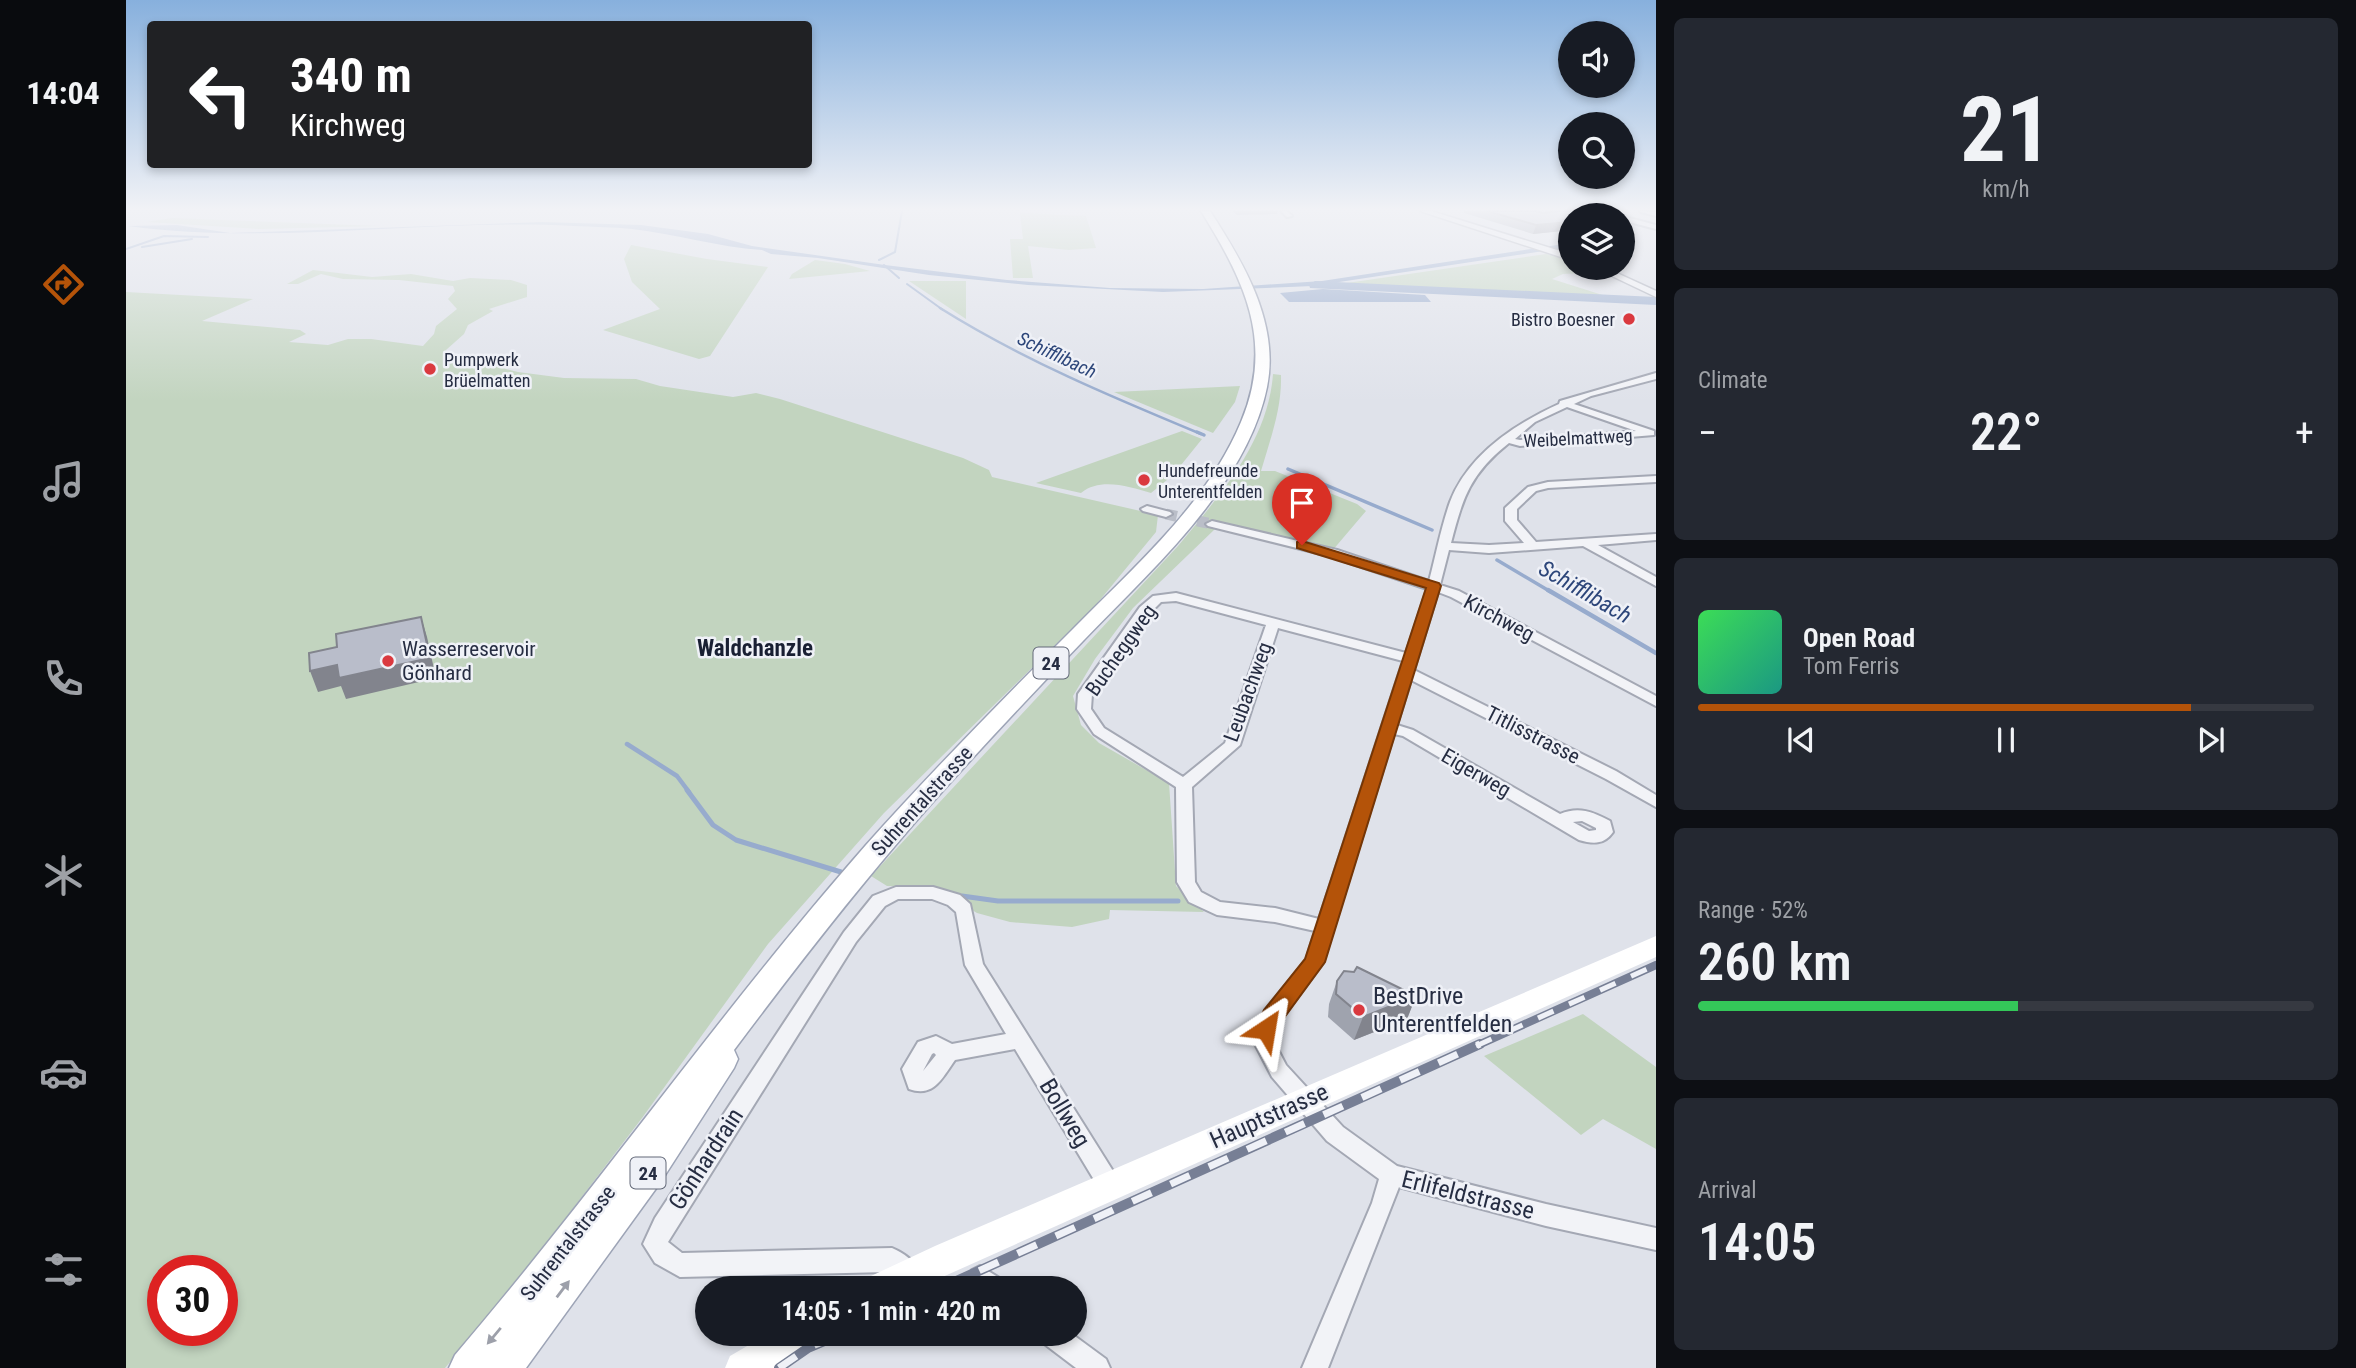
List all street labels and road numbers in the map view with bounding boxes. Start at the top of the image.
street label: Weibelmattweg [1523,425,1633,451]
street label: Kirchweg [1460,590,1538,646]
street label: Bucheggweg [1081,600,1161,700]
street label: Leubachweg [1219,639,1277,745]
road number: 24 [1034,648,1068,678]
street label: Titlisstrasse [1482,701,1584,769]
street label: Suhrentalstrasse [866,741,978,861]
street label: Eigerweg [1437,744,1515,802]
street label: Bollweg [1034,1074,1096,1152]
street label: Hauptstrasse [1206,1077,1332,1155]
street label: Gönhardrain [663,1103,749,1215]
road number: 24 [630,1158,666,1189]
street label: Erlifeldstrasse [1399,1165,1537,1225]
street label: Suhrentalstrasse [516,1181,620,1305]

